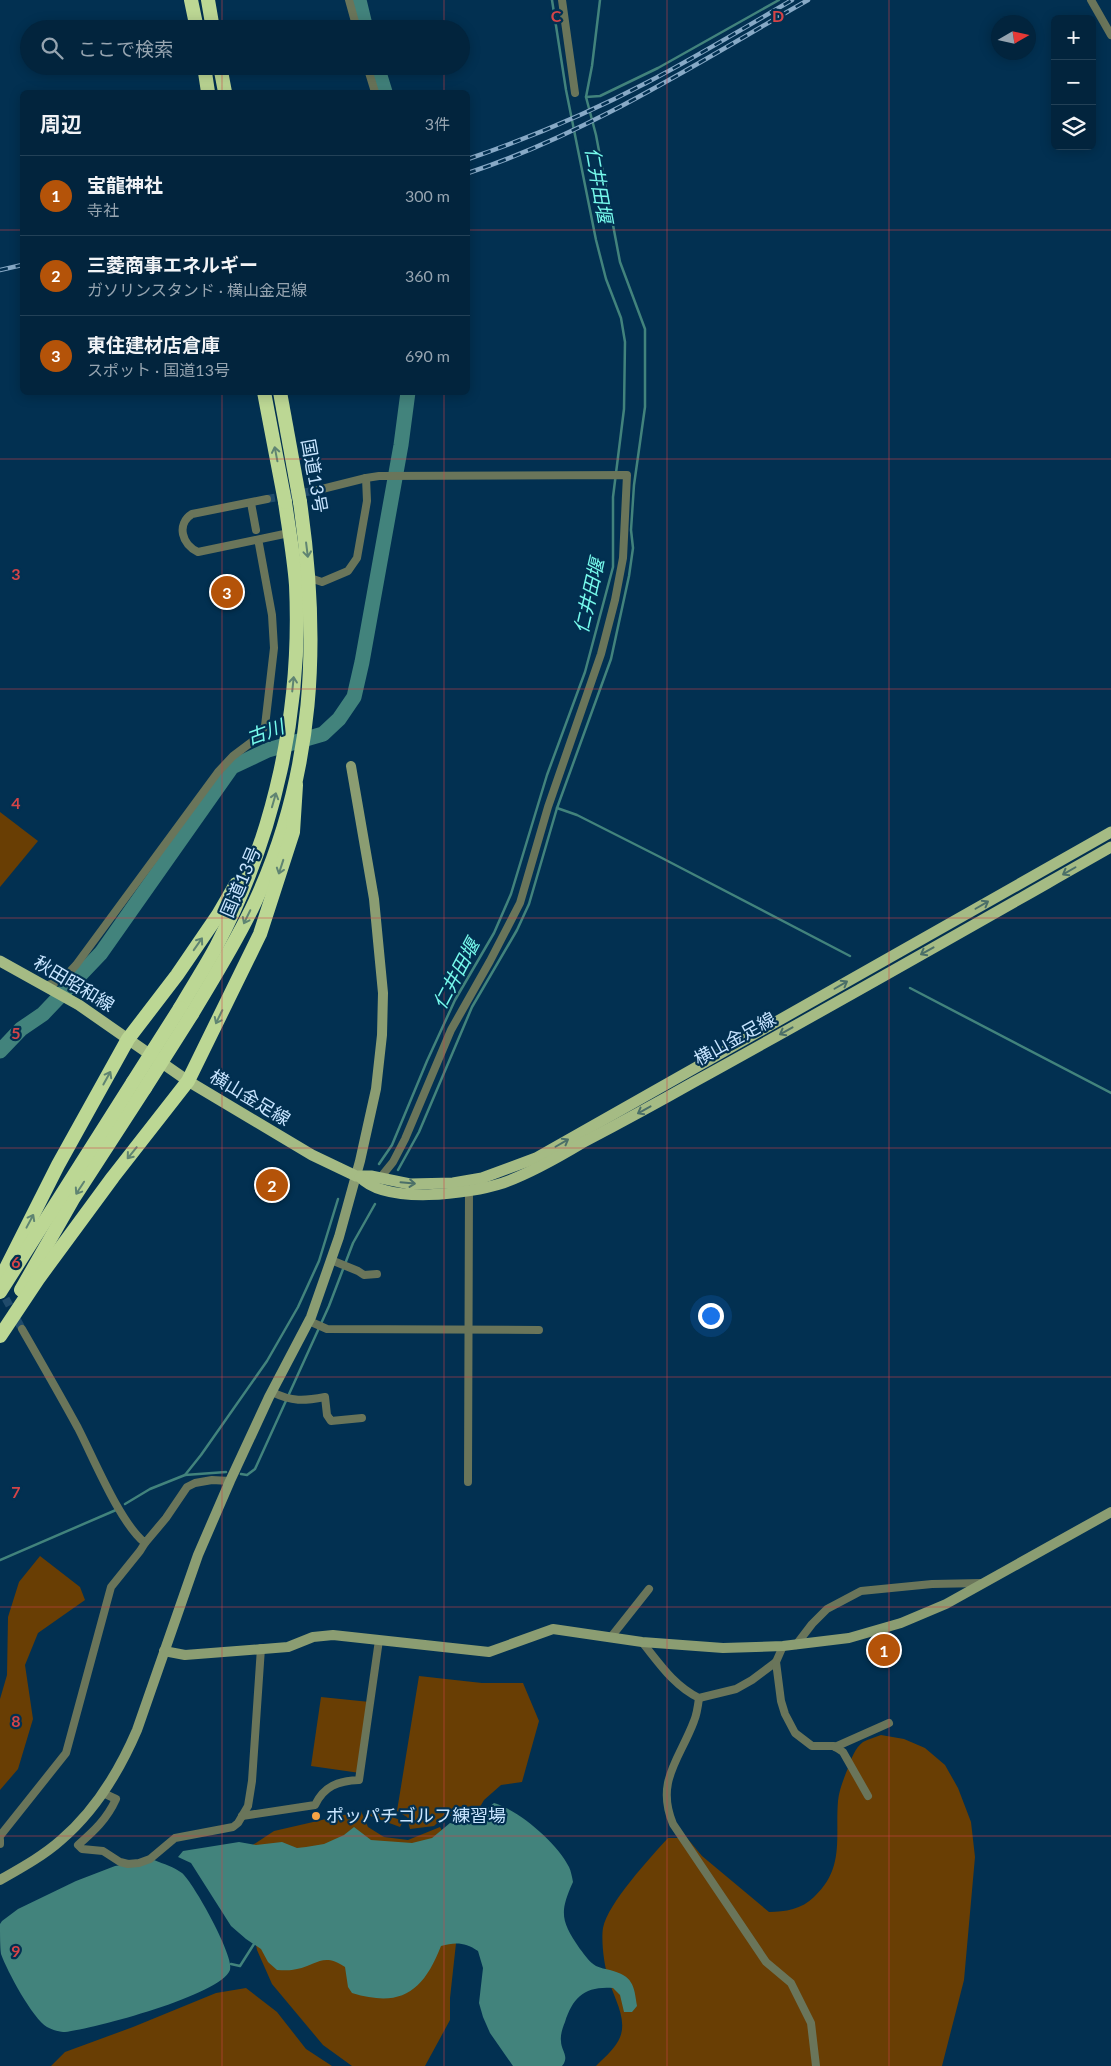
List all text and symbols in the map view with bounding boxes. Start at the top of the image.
text: C [551,6,562,25]
text: D [772,6,784,25]
north arrow [991,15,1036,60]
map controls [1051,15,1096,150]
button: + [1051,15,1096,60]
search box [20,20,470,75]
icon: search [38,34,66,62]
text: ここで検索 [78,37,173,60]
button: − [1051,60,1096,105]
button: layers [1051,105,1096,150]
text: 周辺 [40,111,82,136]
text: 3件 [425,114,450,133]
water label: 仁井田堰 [582,145,618,227]
text: 宝龍神社 [87,173,163,196]
text: 1 [51,186,61,205]
text: 300 m [405,186,450,205]
text: 寺社 [87,200,119,219]
text: 三菱商事エネルギー [87,253,258,276]
text: 2 [51,266,61,285]
text: 360 m [405,266,450,285]
text: ガソリンスタンド · 横山金足線 [87,280,307,299]
text: 東住建材店倉庫 [87,333,220,356]
text: 3 [51,346,61,365]
text: 690 m [405,346,450,365]
text: スポット · 国道13号 [87,360,230,379]
street label: 国道13号 [298,437,332,515]
one-way arrow [271,447,280,463]
one-way arrow [302,542,312,558]
water label: 仁井田堰 [569,553,609,636]
text: 3 [11,564,21,583]
pin: 3 [211,573,243,611]
one-way arrow [288,676,298,692]
water label: 古川 [243,714,288,749]
one-way arrow [269,792,279,808]
text: 4 [11,793,21,812]
street label: 国道13号 [215,843,265,920]
one-way arrow [276,859,286,875]
one-way arrow [1061,866,1076,876]
one-way arrow [974,899,988,909]
one-way arrow [242,909,252,924]
water label: 仁井田堰 [428,932,485,1013]
one-way arrow [193,937,203,951]
one-way arrow [920,946,935,956]
street label: 秋田昭和線 [30,951,119,1016]
one-way arrow [833,980,848,990]
street label: 横山金足線 [690,1007,779,1070]
one-way arrow [214,1009,224,1024]
text: 5 [11,1023,21,1042]
one-way arrow [779,1026,793,1036]
street label: 横山金足線 [206,1065,295,1130]
one-way arrow [102,1070,112,1085]
one-way arrow [636,1105,651,1115]
one-way arrow [555,1138,570,1148]
one-way arrow [127,1146,138,1159]
pin: 2 [256,1166,288,1204]
one-way arrow [400,1179,416,1188]
one-way arrow [75,1181,86,1195]
one-way arrow [26,1214,35,1229]
text: 6 [11,1252,21,1271]
your location [698,1303,724,1329]
text: 7 [11,1482,21,1501]
pin: 1 [868,1631,900,1669]
text: 8 [11,1711,21,1730]
place label: ポッパチゴルフ練習場 [326,1804,506,1826]
marker: ポッパチゴルフ練習場 [310,1810,322,1822]
text: 9 [11,1941,21,1960]

